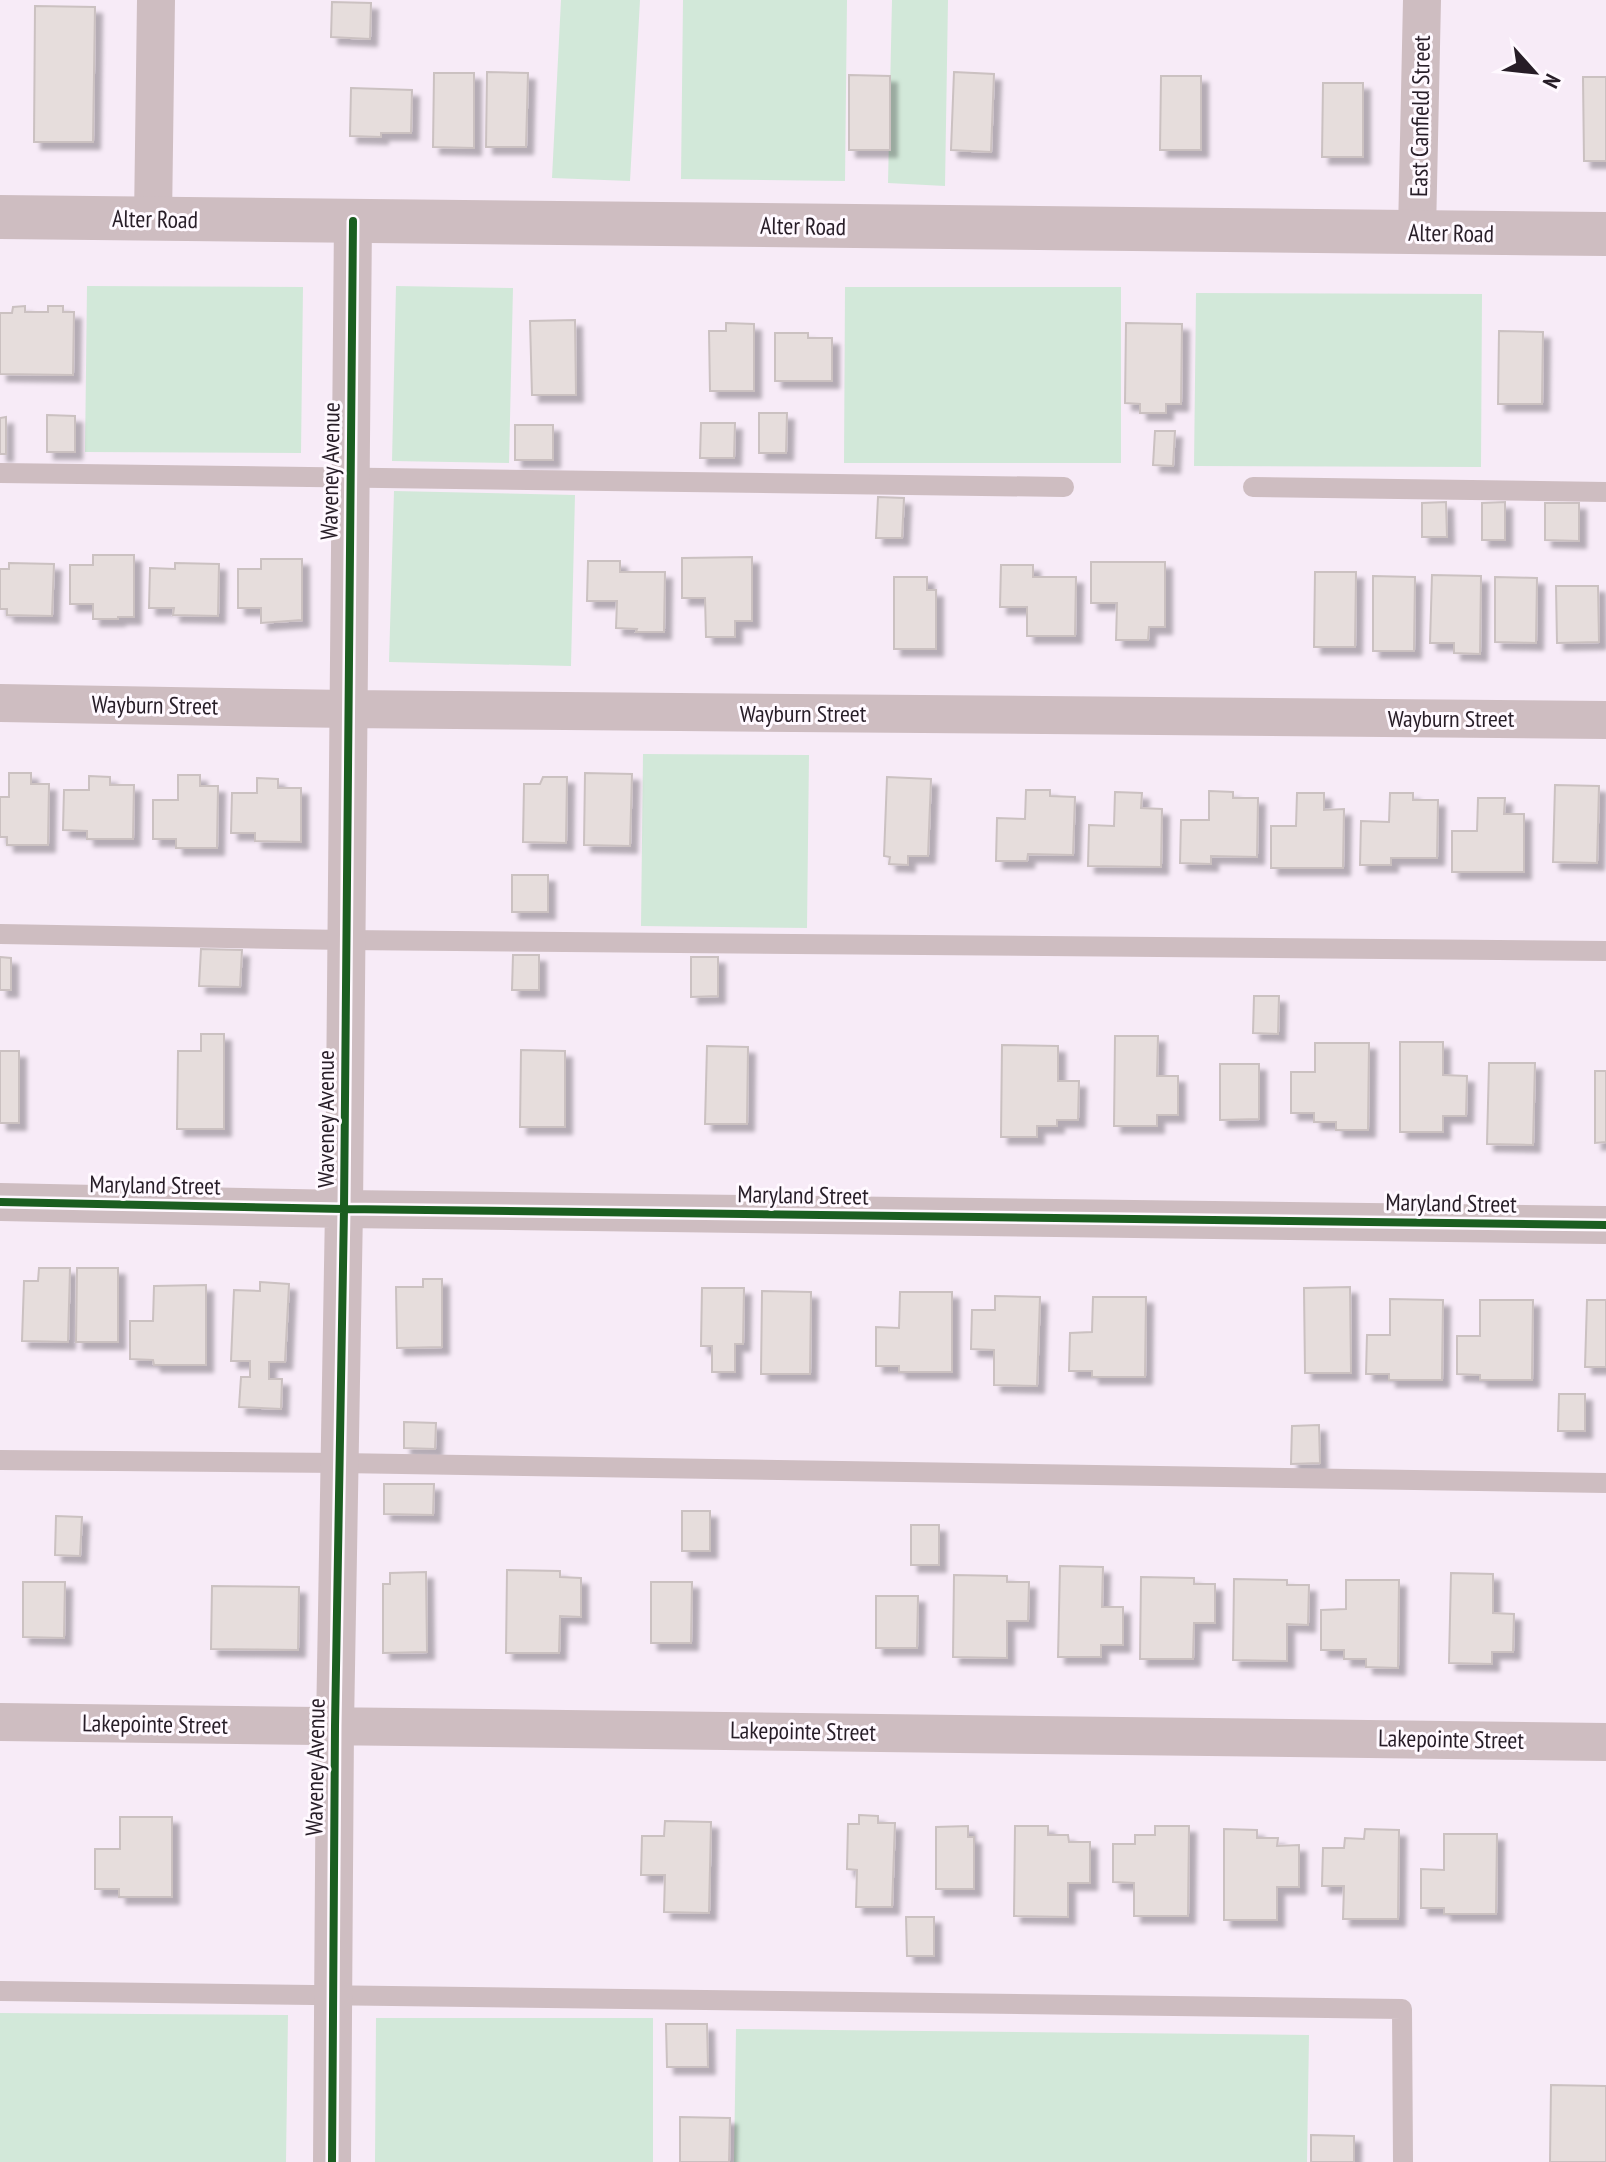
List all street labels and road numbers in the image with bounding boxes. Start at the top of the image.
street label: East Canfield Street [1403,35,1437,197]
street label: Alter Road [112,203,198,235]
street label: Alter Road [760,210,846,242]
street label: Alter Road [1408,217,1494,249]
street label: Waveney Avenue [313,402,347,540]
street label: Wayburn Street [91,688,219,722]
street label: Wayburn Street [740,698,867,729]
street label: Wayburn Street [1388,703,1515,734]
street label: Waveney Avenue [310,1050,341,1188]
street label: Maryland Street [89,1168,221,1202]
street label: Maryland Street [737,1178,869,1212]
street label: Maryland Street [1385,1186,1517,1220]
street label: Waveney Avenue [298,1698,332,1836]
street label: Lakepointe Street [82,1707,229,1741]
street label: Lakepointe Street [730,1714,877,1748]
street label: Lakepointe Street [1378,1722,1525,1756]

